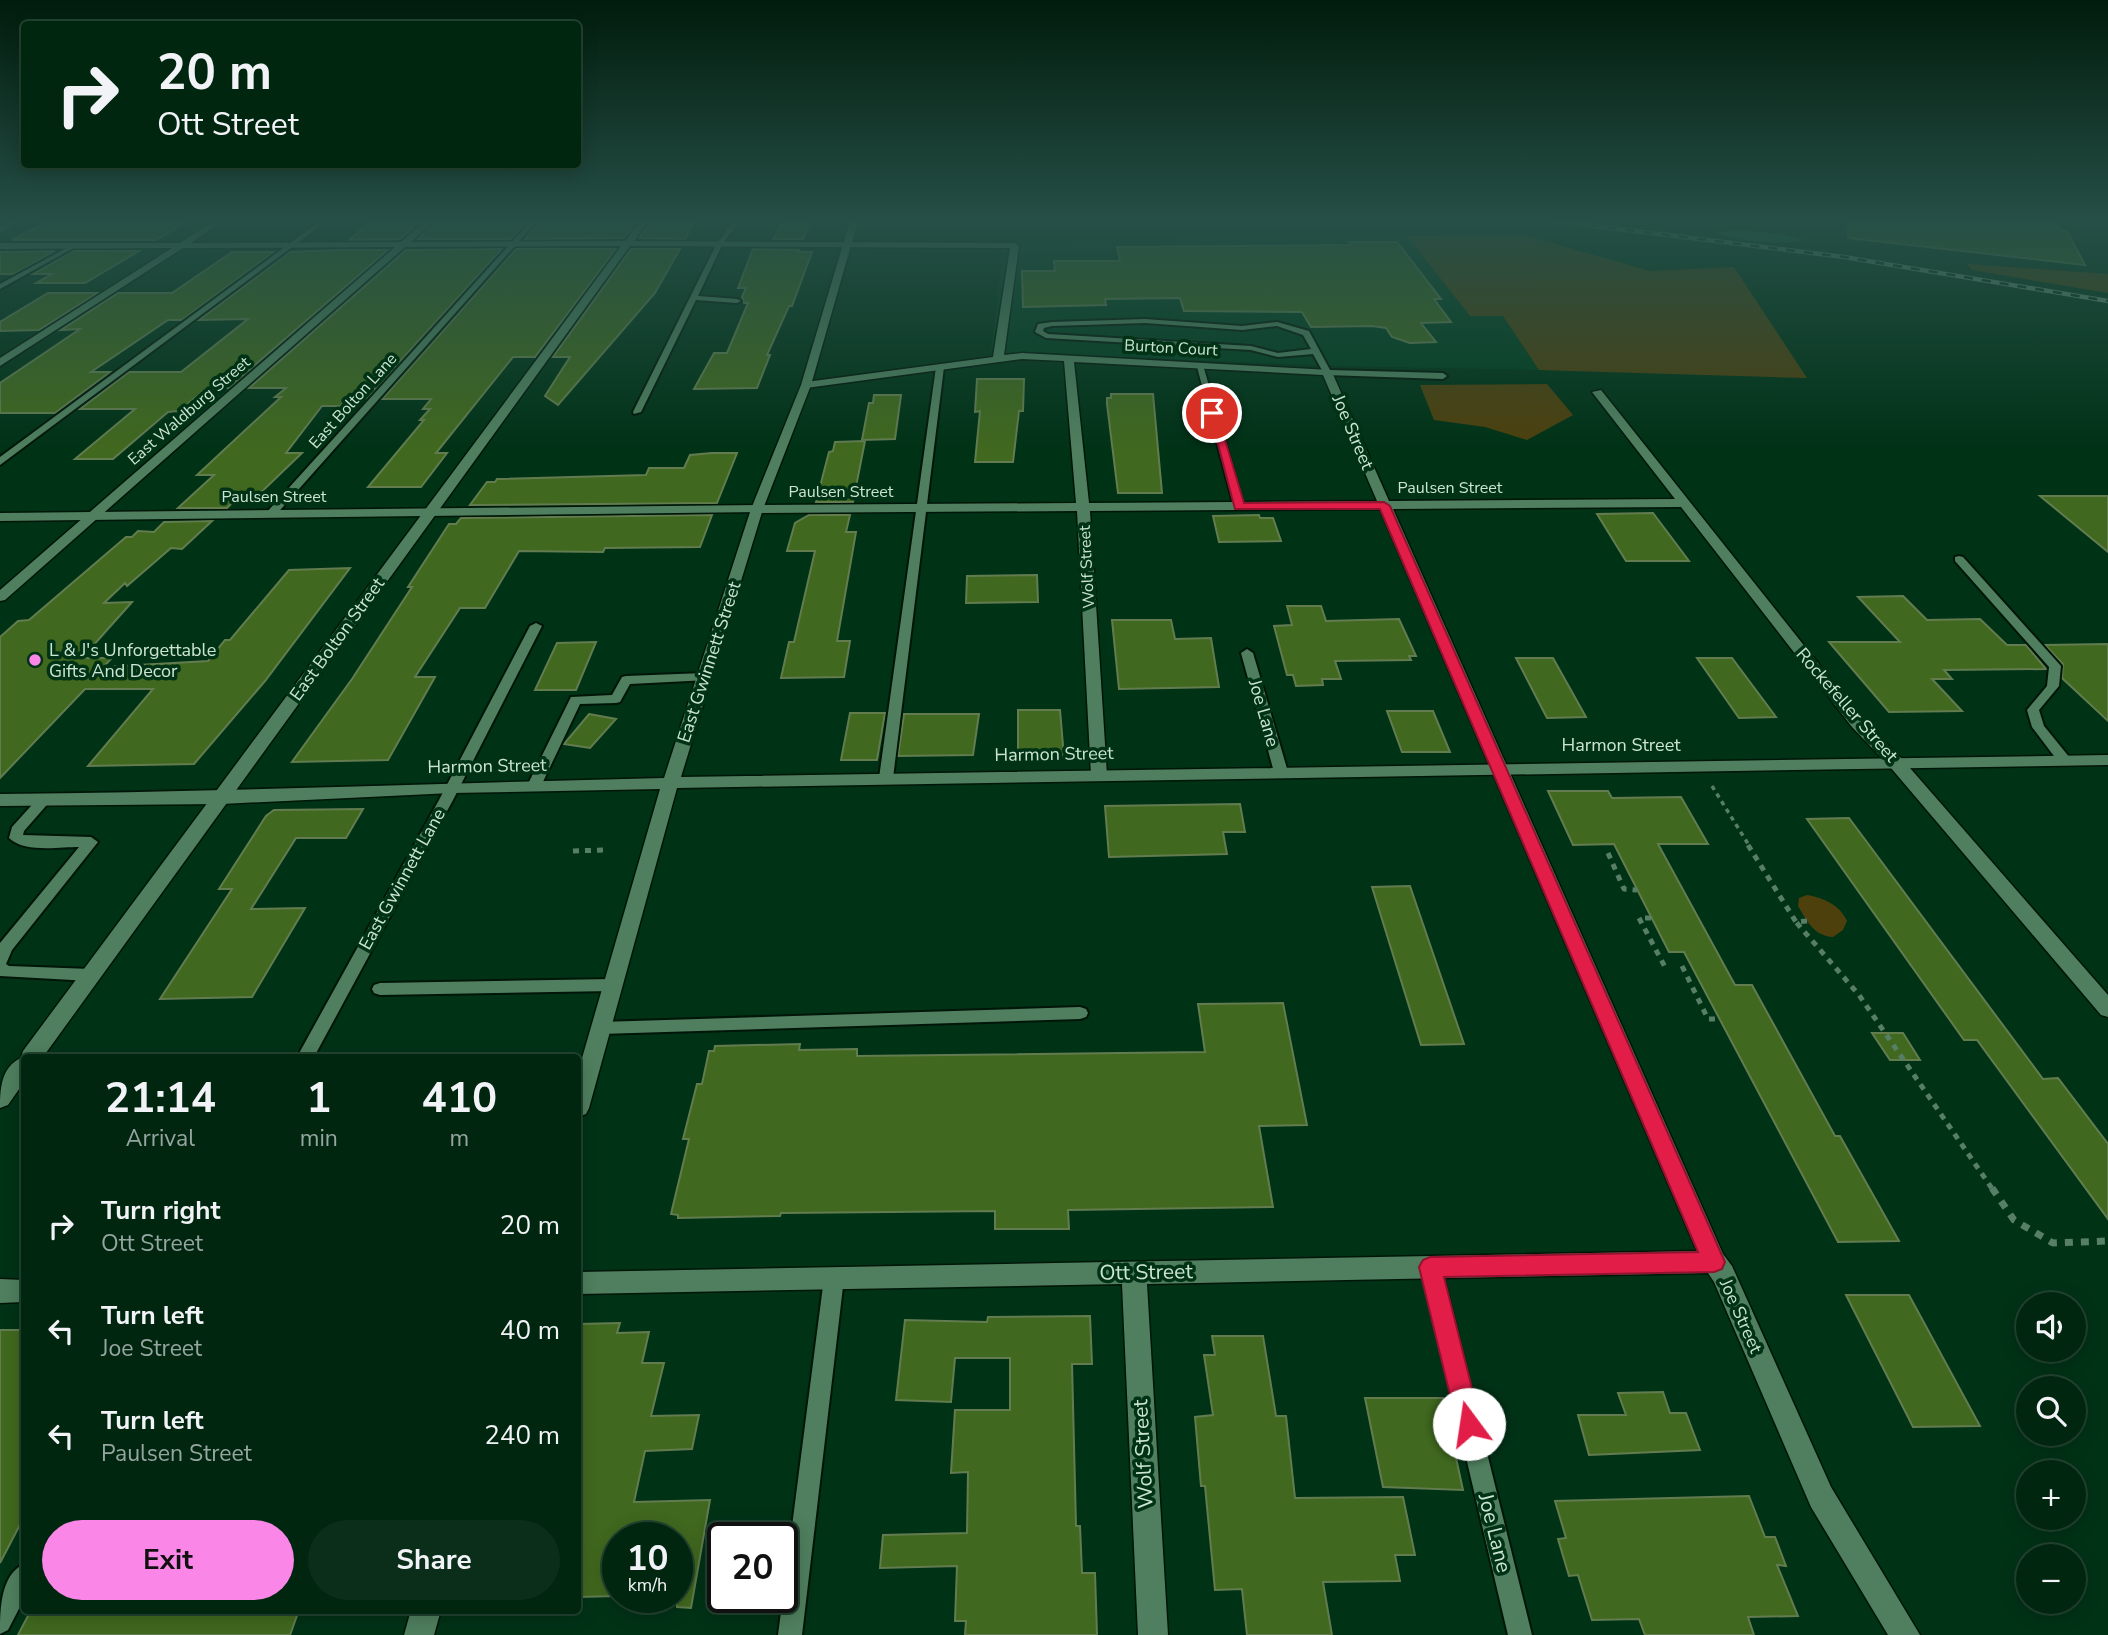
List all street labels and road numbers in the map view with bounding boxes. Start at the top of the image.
street label: Burton Court [1124,335,1219,361]
street label: East Bolton Lane [304,348,402,454]
street label: East Waldburg Street [123,352,255,470]
street label: Joe Street [1326,390,1380,474]
street label: Paulsen Street [1398,477,1503,499]
street label: Paulsen Street [789,481,894,503]
street label: Paulsen Street [222,486,327,508]
street label: Wolf Street [1074,524,1100,609]
street label: East Bolton Street [284,572,390,705]
street label: East Gwinnett Street [672,578,747,746]
street label: Rockefeller Street [1791,643,1904,768]
street label: Joe Lane [1243,675,1285,750]
street label: Harmon Street [1561,733,1681,757]
street label: Harmon Street [994,741,1114,767]
street label: Harmon Street [427,753,547,779]
street label: East Gwinnett Lane [353,804,451,954]
street label: Ott Street [1099,1257,1193,1287]
street label: Joe Street [1714,1274,1768,1358]
street label: Wolf Street [1126,1398,1160,1509]
street label: Joe Lane [1471,1489,1518,1576]

